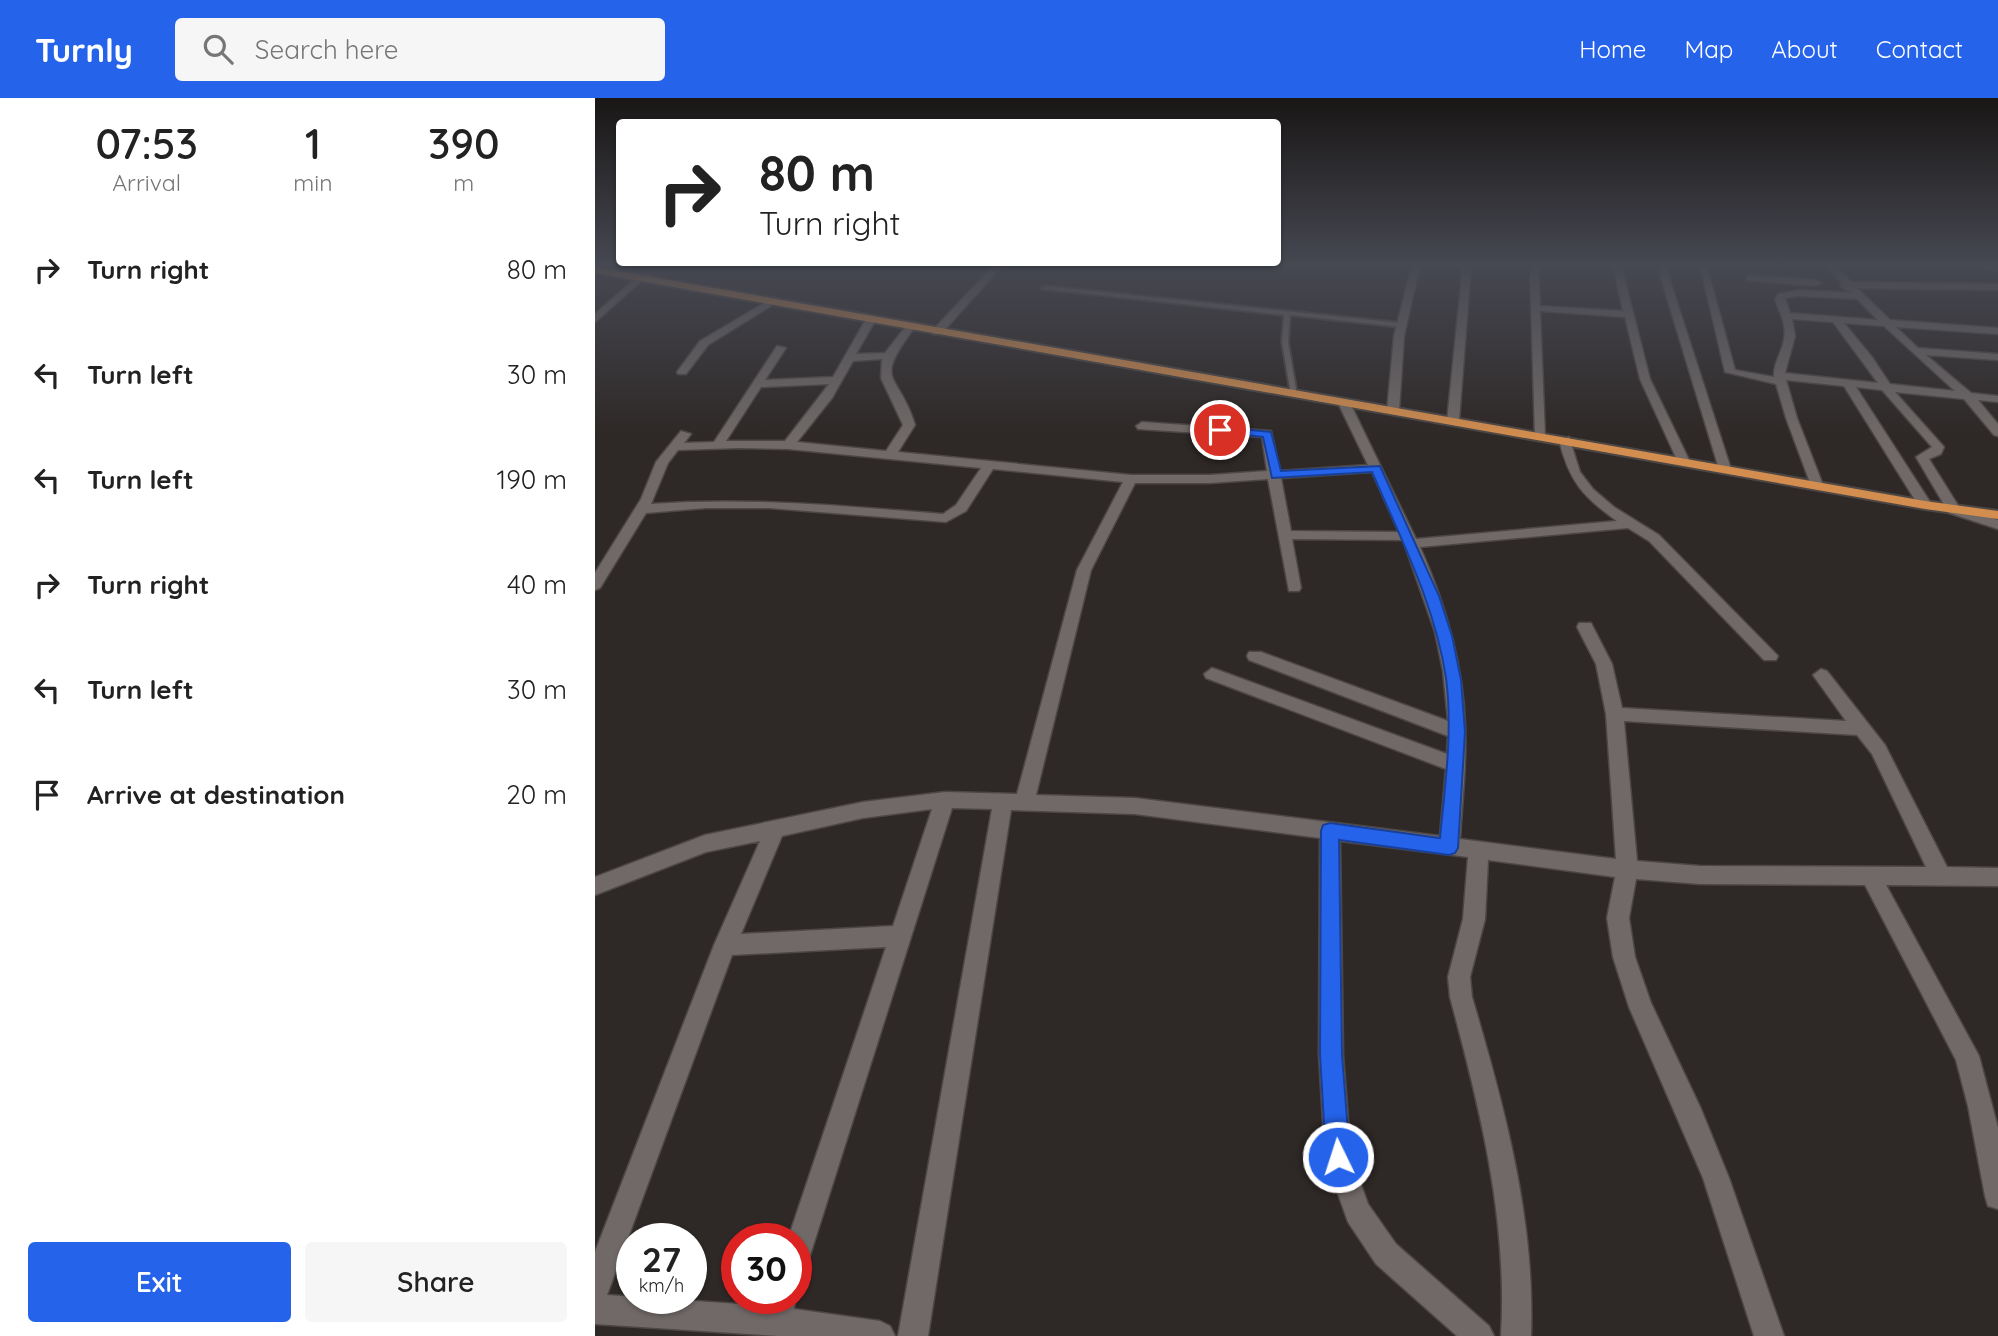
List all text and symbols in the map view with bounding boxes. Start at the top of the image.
search box [175,18,665,81]
text: Turnly [35,29,133,70]
icon: search [199,30,237,68]
text: Search here [255,33,398,66]
text: Home [1579,34,1646,64]
text: Map [1684,34,1733,64]
text: About [1771,34,1838,64]
text: Contact [1876,34,1963,64]
text: 07:53 [95,117,198,170]
text: 1 [305,117,321,170]
text: 390 [428,117,500,170]
text: 80 m [759,142,875,203]
icon: right [644,147,735,238]
text: Arrival [112,168,181,197]
text: min [293,168,333,197]
text: m [453,168,474,197]
text: Turn right [759,203,900,243]
icon: right [28,251,66,289]
text: Turn right [87,253,209,286]
text: 80 m [507,253,567,286]
icon: left [28,356,66,394]
text: Turn left [87,358,194,391]
text: 30 m [507,358,567,391]
pin [1190,400,1250,460]
icon: arrive [1201,411,1239,449]
icon: left [28,461,66,499]
text: Turn left [87,463,194,496]
text: 190 m [497,463,567,496]
icon: right [28,566,66,604]
text: Turn right [87,568,209,601]
text: 40 m [507,568,567,601]
icon: left [28,671,66,709]
text: Turn left [87,673,194,706]
text: 30 m [507,673,567,706]
icon: arrive [28,776,66,814]
text: Arrive at destination [87,778,345,811]
text: 20 m [506,778,567,811]
position arrow [1301,1120,1375,1194]
speed limit sign: 30 [721,1223,812,1314]
text: 27 [642,1237,681,1281]
button: Exit [28,1242,291,1322]
button: Share [305,1242,567,1322]
text: km/h [639,1274,684,1297]

